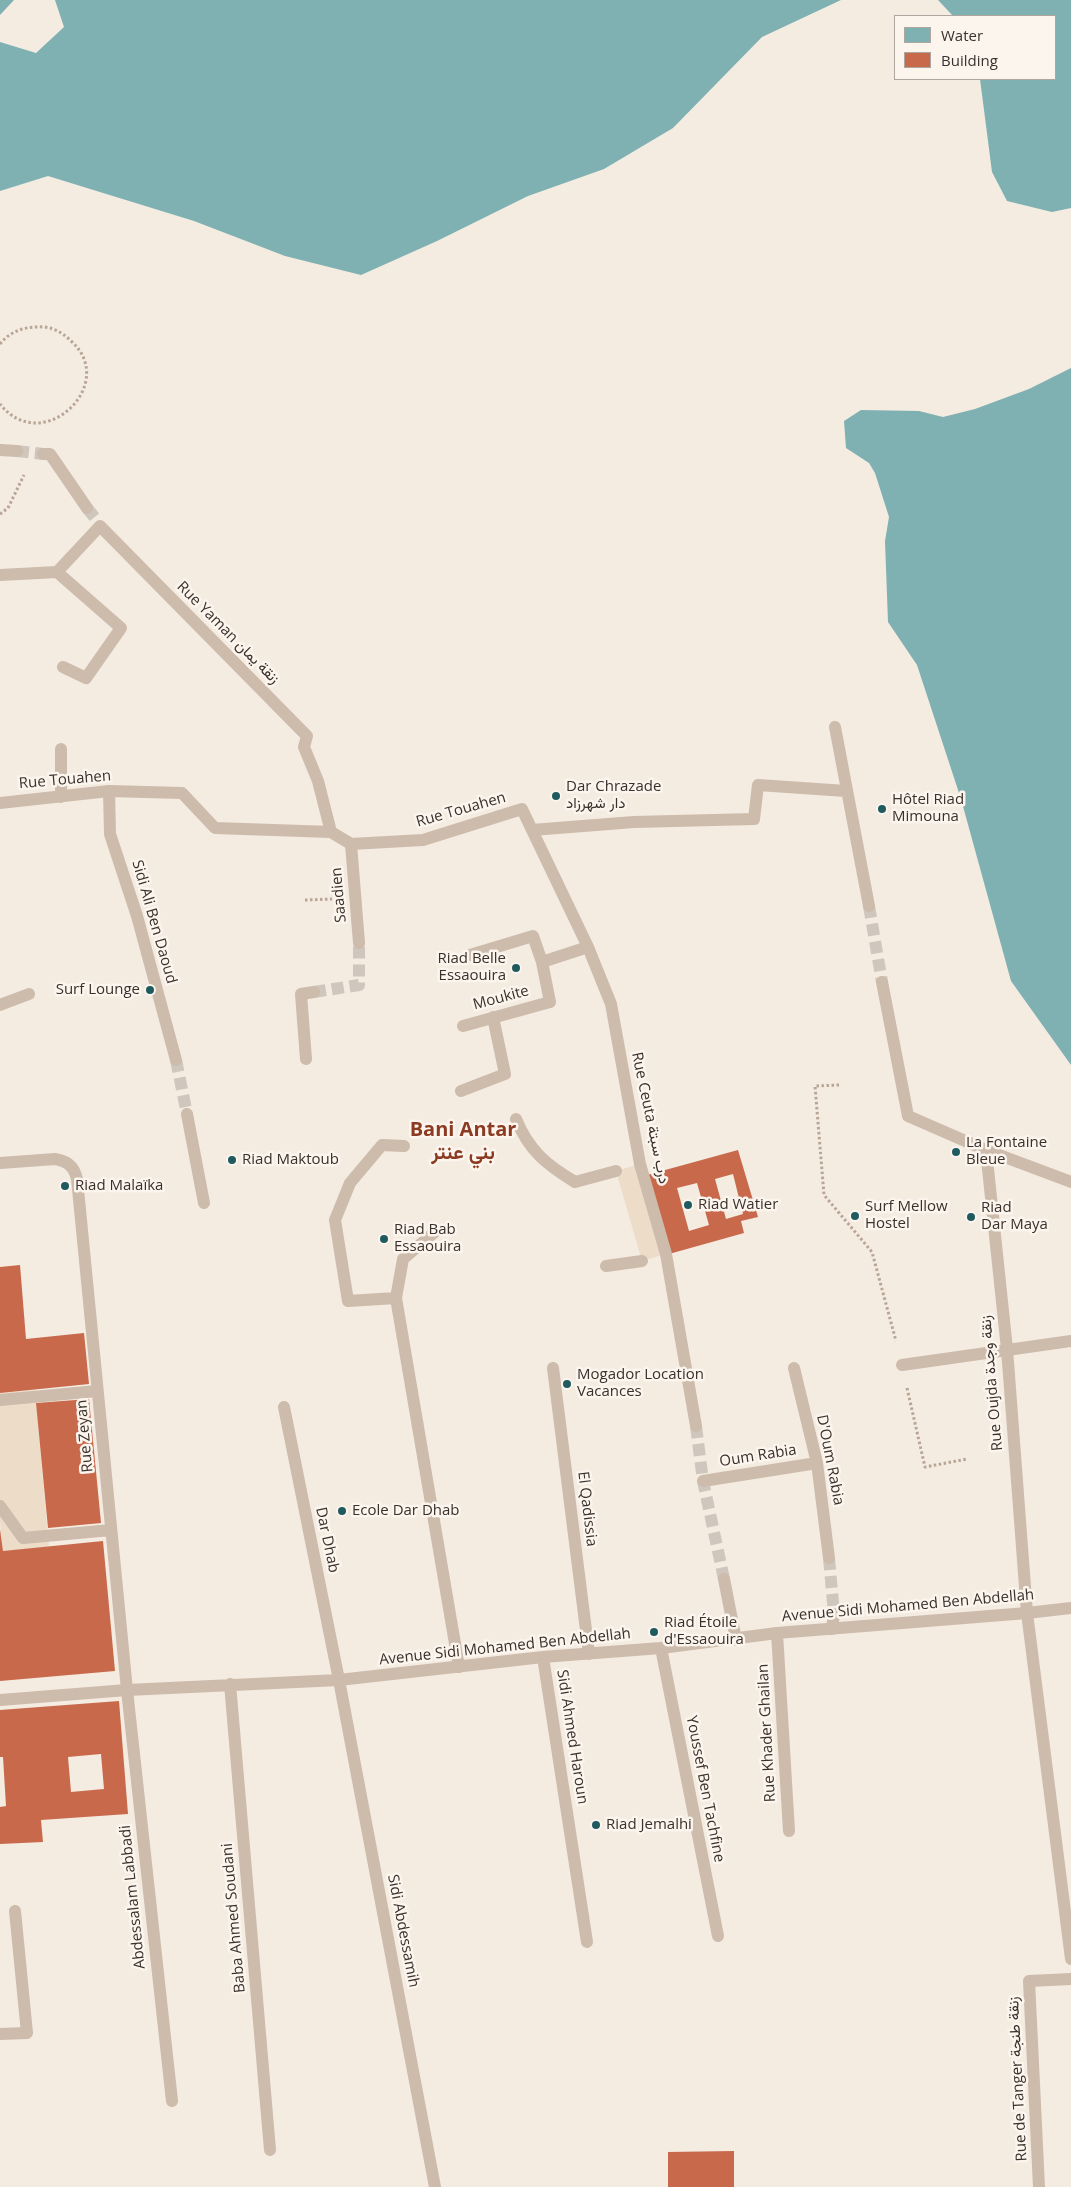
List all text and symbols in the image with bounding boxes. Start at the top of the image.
legend [894,15,1056,80]
text: Water [941,25,983,45]
text: Building [941,50,998,70]
street label: Rue Yaman زنقة يمان [173,578,283,688]
street label: Rue Touahen [18,767,112,793]
place label: Dar Chrazade دار شهرزاد [566,778,661,813]
street label: Rue Touahen [414,789,508,831]
marker: Dar Chrazade دار شهرزاد [550,790,562,802]
place label: Hôtel Riad Mimouna [892,791,964,826]
marker: Hôtel Riad Mimouna [876,803,888,815]
street label: Sidi Ali Ben Daoud [128,858,180,986]
street label: Saadien [328,867,350,923]
place label: Riad Belle Essaouira [437,950,506,985]
marker: Riad Belle Essaouira [510,962,522,974]
place label: Surf Lounge [56,981,140,999]
street label: Moukite [471,982,531,1014]
marker: Surf Lounge [144,984,156,996]
street label: Rue Ceuta درب سبتة [627,1051,673,1185]
district label: Bani Antar بني عنتر [410,1118,516,1165]
place label: La Fontaine Bleue [966,1134,1047,1169]
marker: La Fontaine Bleue [950,1146,962,1158]
place label: Riad Maktoub [242,1151,339,1169]
marker: Riad Maktoub [226,1154,238,1166]
place label: Riad Malaïka [75,1177,163,1195]
marker: Riad Malaïka [59,1180,71,1192]
place label: Riad Watier [698,1196,778,1214]
place label: Surf Mellow Hostel [865,1198,948,1233]
marker: Riad Watier [682,1199,694,1211]
place label: Riad Dar Maya [981,1199,1048,1234]
marker: Surf Mellow Hostel [849,1210,861,1222]
marker: Riad Dar Maya [965,1211,977,1223]
place label: Riad Bab Essaouira [394,1221,461,1256]
marker: Riad Bab Essaouira [378,1233,390,1245]
street label: Rue Oujda زنقة وجدة [977,1314,1007,1452]
place label: Mogador Location Vacances [577,1366,704,1401]
marker: Mogador Location Vacances [561,1378,573,1390]
street label: Rue Zeyan [73,1399,97,1473]
street label: D'Oum Rabia [812,1413,848,1507]
street label: Oum Rabia [718,1441,798,1471]
street label: El Qadissia [573,1470,601,1548]
place label: Ecole Dar Dhab [352,1502,459,1520]
street label: Dar Dhab [311,1505,343,1575]
marker: Ecole Dar Dhab [336,1505,348,1517]
street label: Avenue Sidi Mohamed Ben Abdellah [781,1586,1035,1626]
place label: Riad Étoile d'Essaouira [664,1614,744,1649]
street label: Avenue Sidi Mohamed Ben Abdellah [378,1625,632,1669]
marker: Riad Étoile d'Essaouira [648,1626,660,1638]
street label: Rue Khader Ghailan [754,1663,780,1803]
street label: Sidi Ahmed Haroun [552,1668,592,1806]
street label: Youssef Ben Tachfine [682,1714,728,1864]
place label: Riad Jemalhi [606,1816,692,1834]
marker: Riad Jemalhi [590,1819,602,1831]
street label: Abdessalam Labbadi [116,1824,150,1970]
street label: Baba Ahmed Soudani [218,1842,250,1994]
street label: Sidi Abdessamih [383,1873,423,1989]
street label: Rue de Tanger زنقة طنجة [1005,1996,1031,2162]

